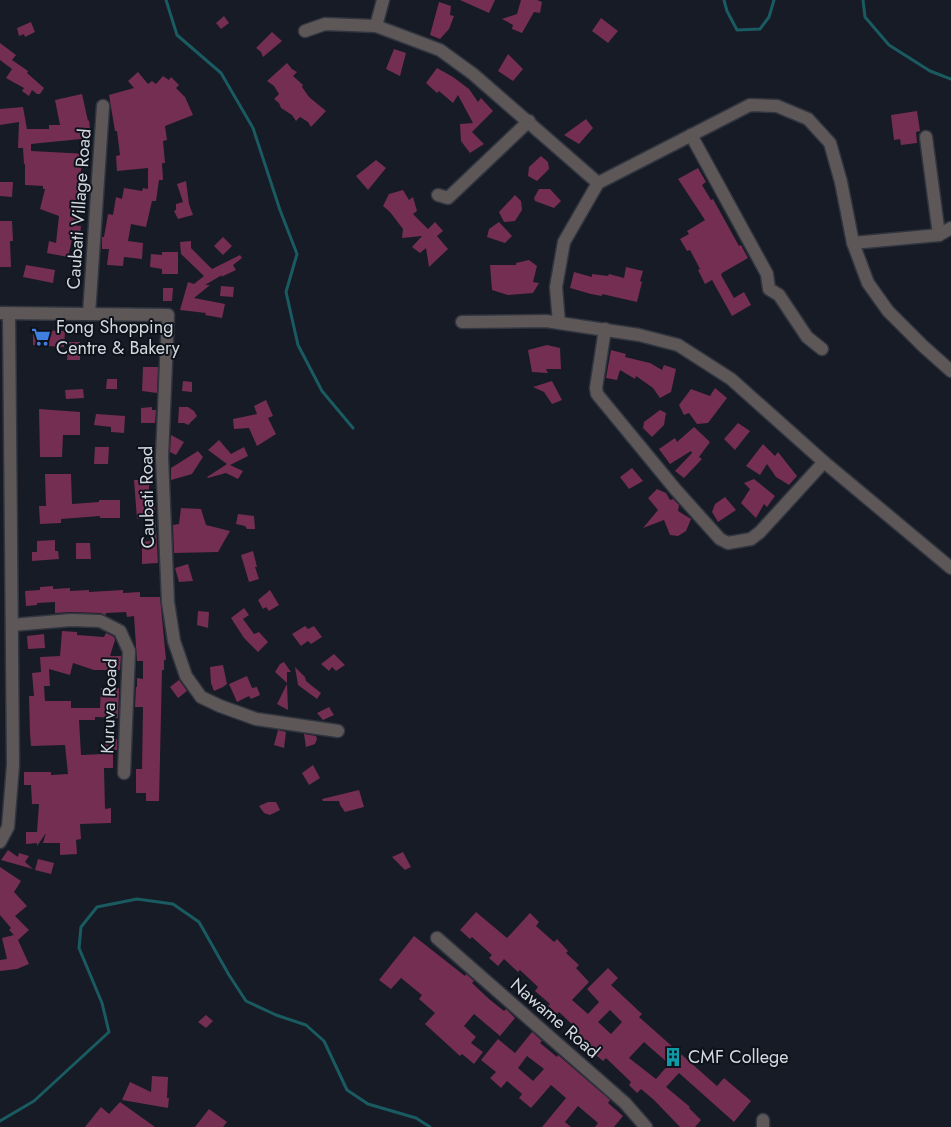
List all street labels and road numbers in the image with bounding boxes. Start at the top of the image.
street label: Caubati Village Road [60,128,98,290]
street label: Caubati Road [133,445,161,549]
street label: Kuruva Road [94,658,124,754]
street label: Nawame Road [505,972,605,1064]

